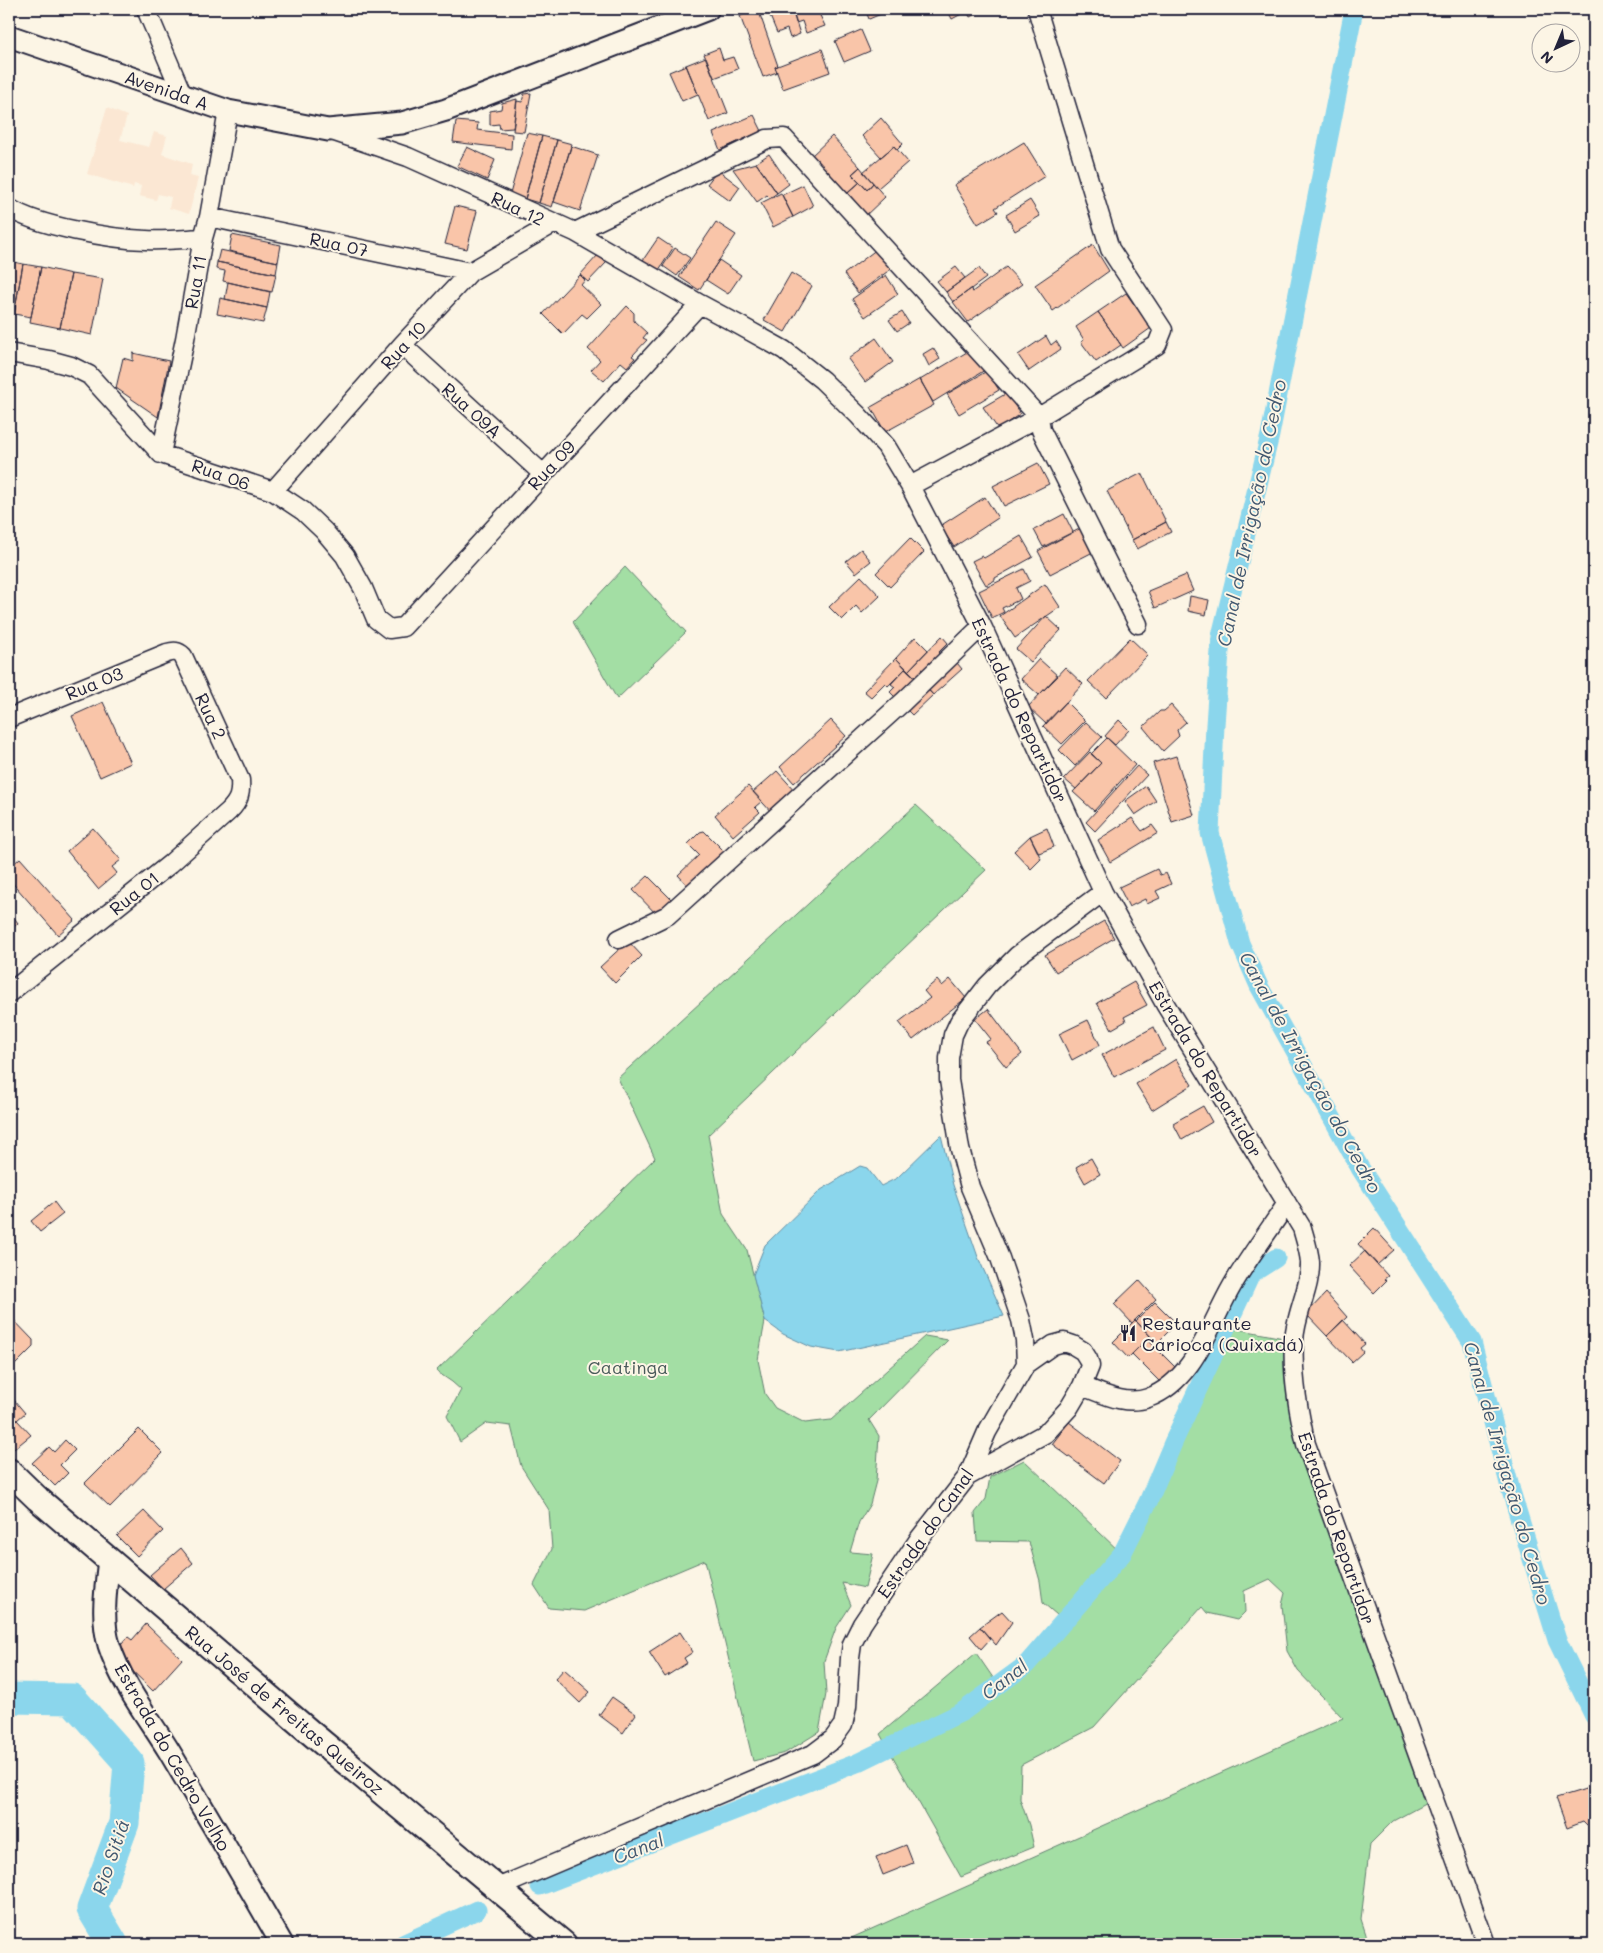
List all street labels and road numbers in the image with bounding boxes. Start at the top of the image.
street label: Avenida A [122,64,212,116]
street label: Rua 12 [487,185,549,231]
street label: Rua 07 [307,226,371,262]
street label: Rua 11 [178,253,212,311]
street label: Rua 10 [375,316,431,374]
street label: Rua 09A [437,377,507,443]
street label: Rua 09 [522,435,581,495]
street label: Rua 06 [189,453,253,495]
street label: Estrada do Repartidor [966,613,1074,807]
street label: Rua 03 [62,661,126,705]
street label: Rua 2 [190,689,232,743]
street label: Rua 01 [104,866,164,920]
street label: Estrada do Repartidor [1144,976,1268,1162]
street label: Estrada do Repartidor [1293,1429,1381,1627]
street label: Estrada do Canal [871,1463,979,1603]
street label: Rua José de Freitas Queiroz [181,1620,389,1800]
street label: Estrada do Cedro Velho [110,1659,237,1855]

